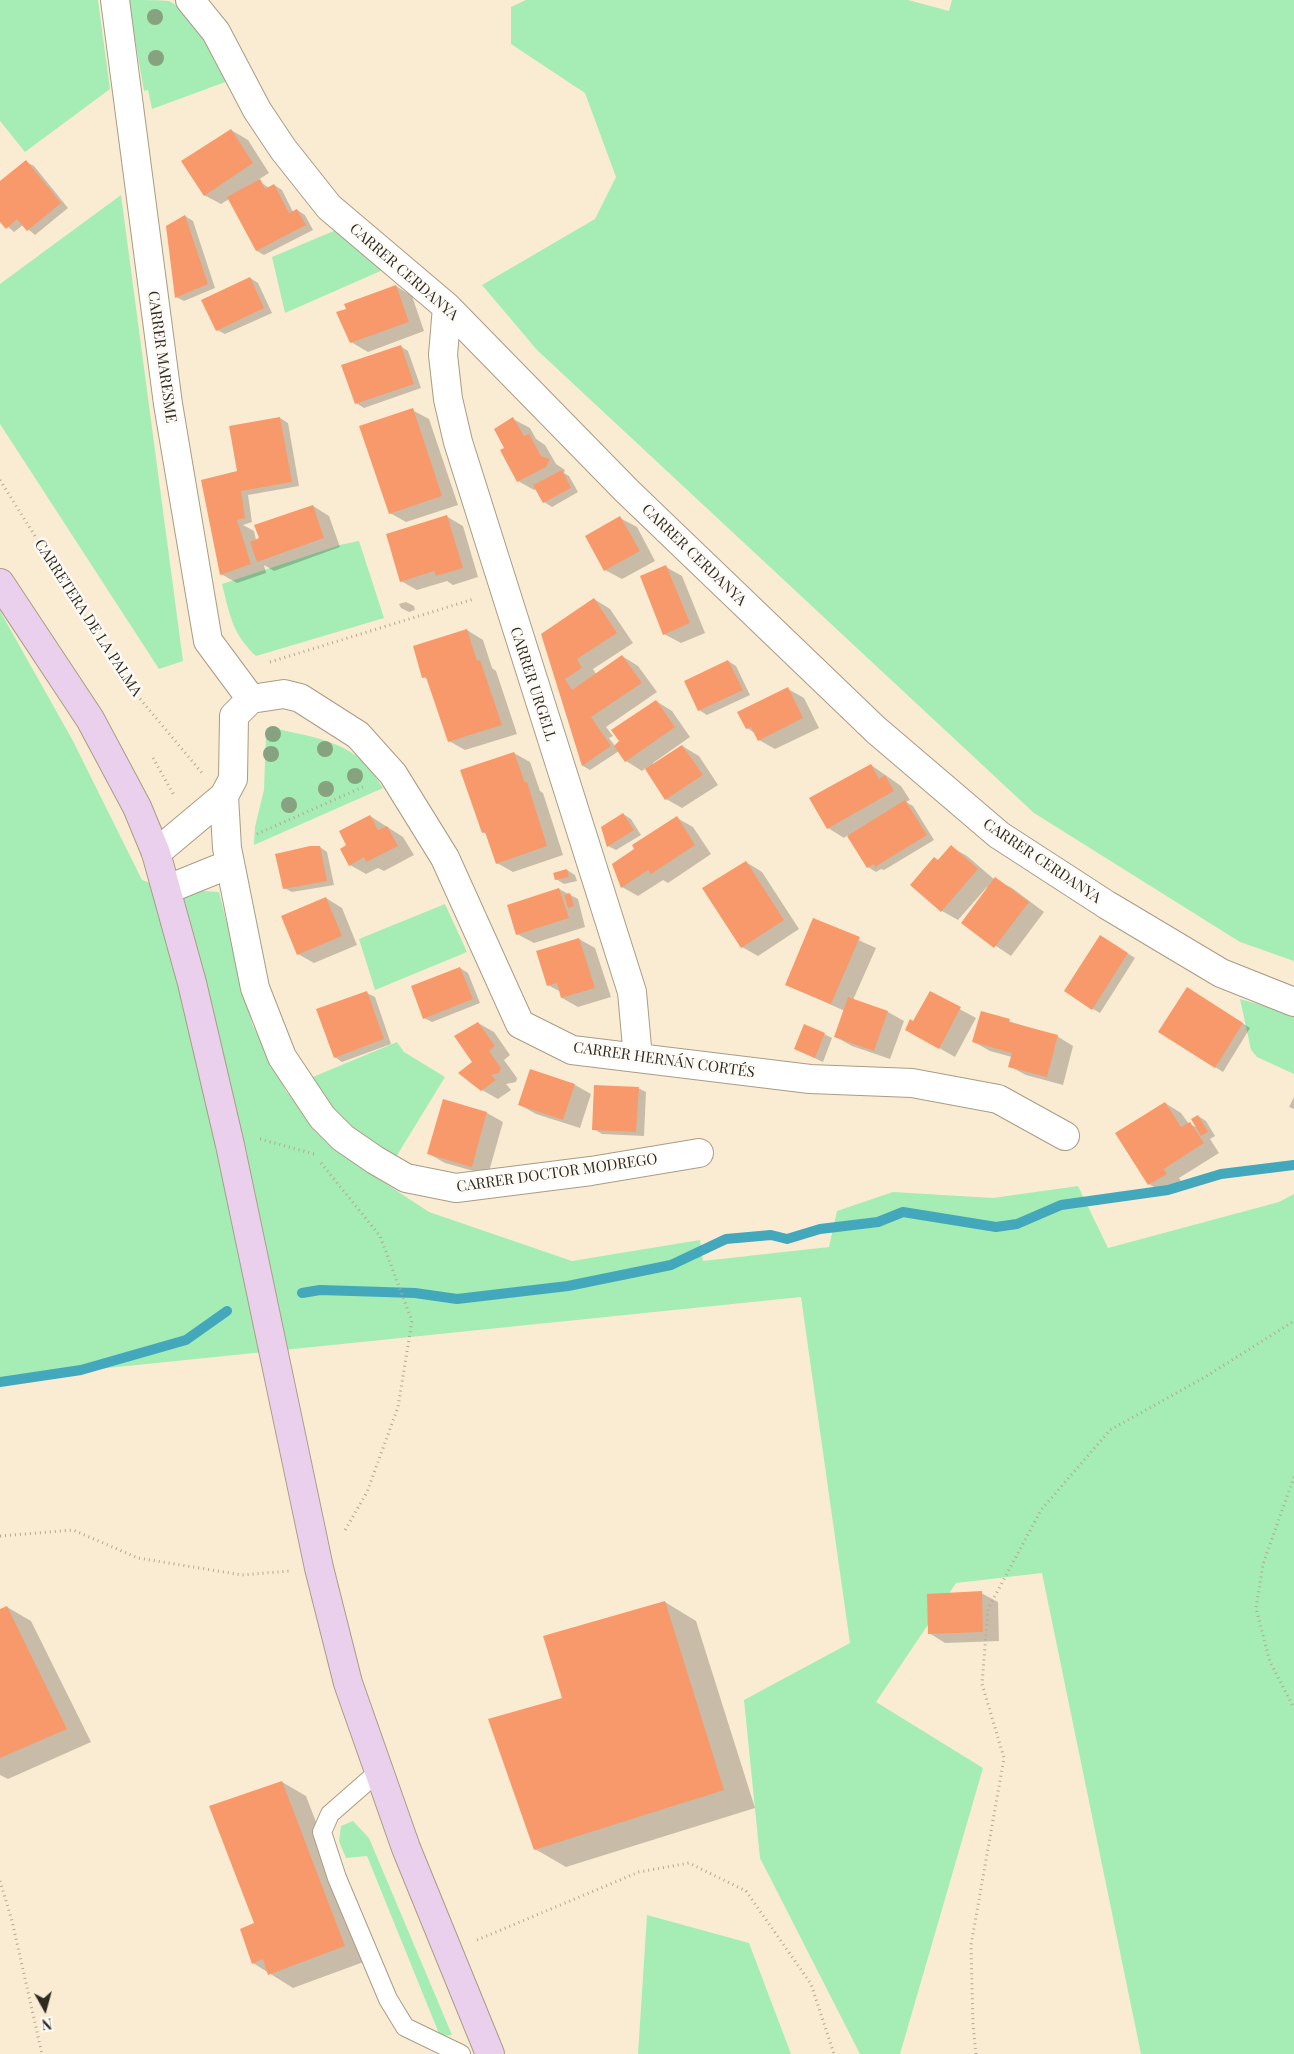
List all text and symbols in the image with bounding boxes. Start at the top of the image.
street label: CARRER CERDANYA [346,220,462,324]
street label: CARRER MARESME [144,290,180,424]
street label: CARRER CERDANYA [638,500,750,610]
street label: CARRETERA DE LA PALMA [30,536,146,700]
street label: CARRER URGELL [506,625,560,743]
street label: CARRER CERDANYA [980,815,1104,907]
street label: CARRER HERNÁN CORTÉS [572,1038,756,1082]
street label: CARRER DOCTOR MODREGO [455,1150,659,1196]
north arrow [20,1984,70,2034]
text: N [41,2014,53,2034]

